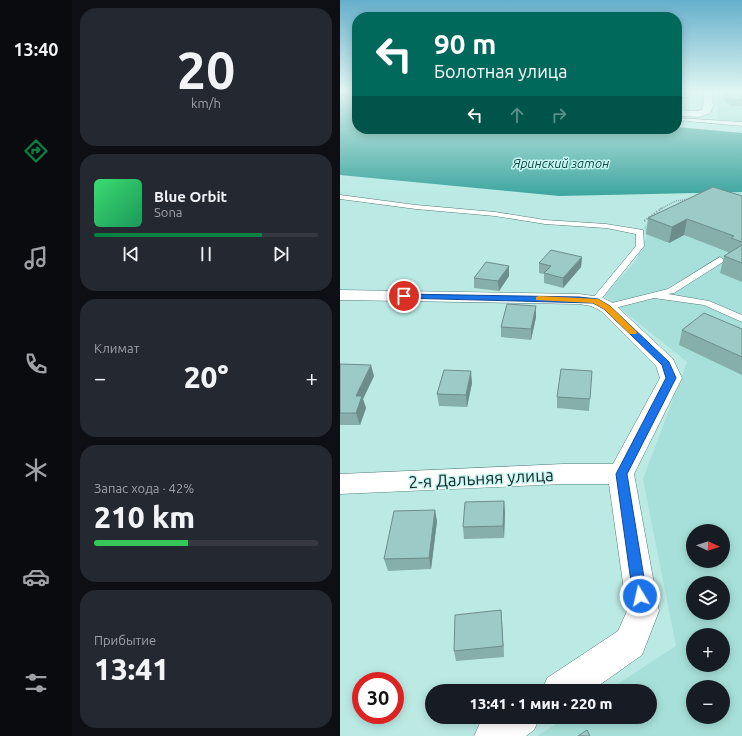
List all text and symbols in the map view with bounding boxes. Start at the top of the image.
icon: left [368,28,420,80]
text: 90 m [434,28,496,59]
text: 13:40 [13,39,59,59]
text: 20 [177,41,235,99]
text: Болотная улица [434,61,568,81]
text: km/h [191,96,221,110]
icon: left [464,104,486,126]
icon: ahead [506,104,528,126]
icon: right [548,104,570,126]
icon: directions [22,137,50,165]
water label: Яринский затон [512,156,609,170]
text: Blue Orbit [154,188,227,205]
text: Sona [154,205,183,219]
icon: previous [120,243,142,265]
icon: pause [195,243,217,265]
icon: next [270,243,292,265]
icon: music [22,244,50,272]
pin [387,279,421,313]
icon: arrive [393,285,415,307]
text: Климат [94,341,139,355]
icon: phone [22,350,50,378]
text: 20° [184,360,228,394]
text: − [94,365,106,390]
text: + [306,365,318,390]
icon: climate [22,456,50,484]
street label: 2-я Дальняя улица [408,465,554,491]
text: Запас хода · 42% [94,481,194,495]
text: 210 km [94,500,195,534]
north arrow [686,524,730,568]
map controls [686,524,730,724]
icon: car [22,563,50,591]
position arrow [619,575,661,617]
button: layers [686,576,730,620]
button: + [686,628,730,672]
text: Прибытие [94,633,156,647]
text: 13:41 [94,652,169,686]
icon: filters [22,669,50,697]
speed limit sign: 30 [352,672,404,724]
button: − [686,680,730,724]
text: 13:41 · 1 мин · 220 m [470,695,612,712]

